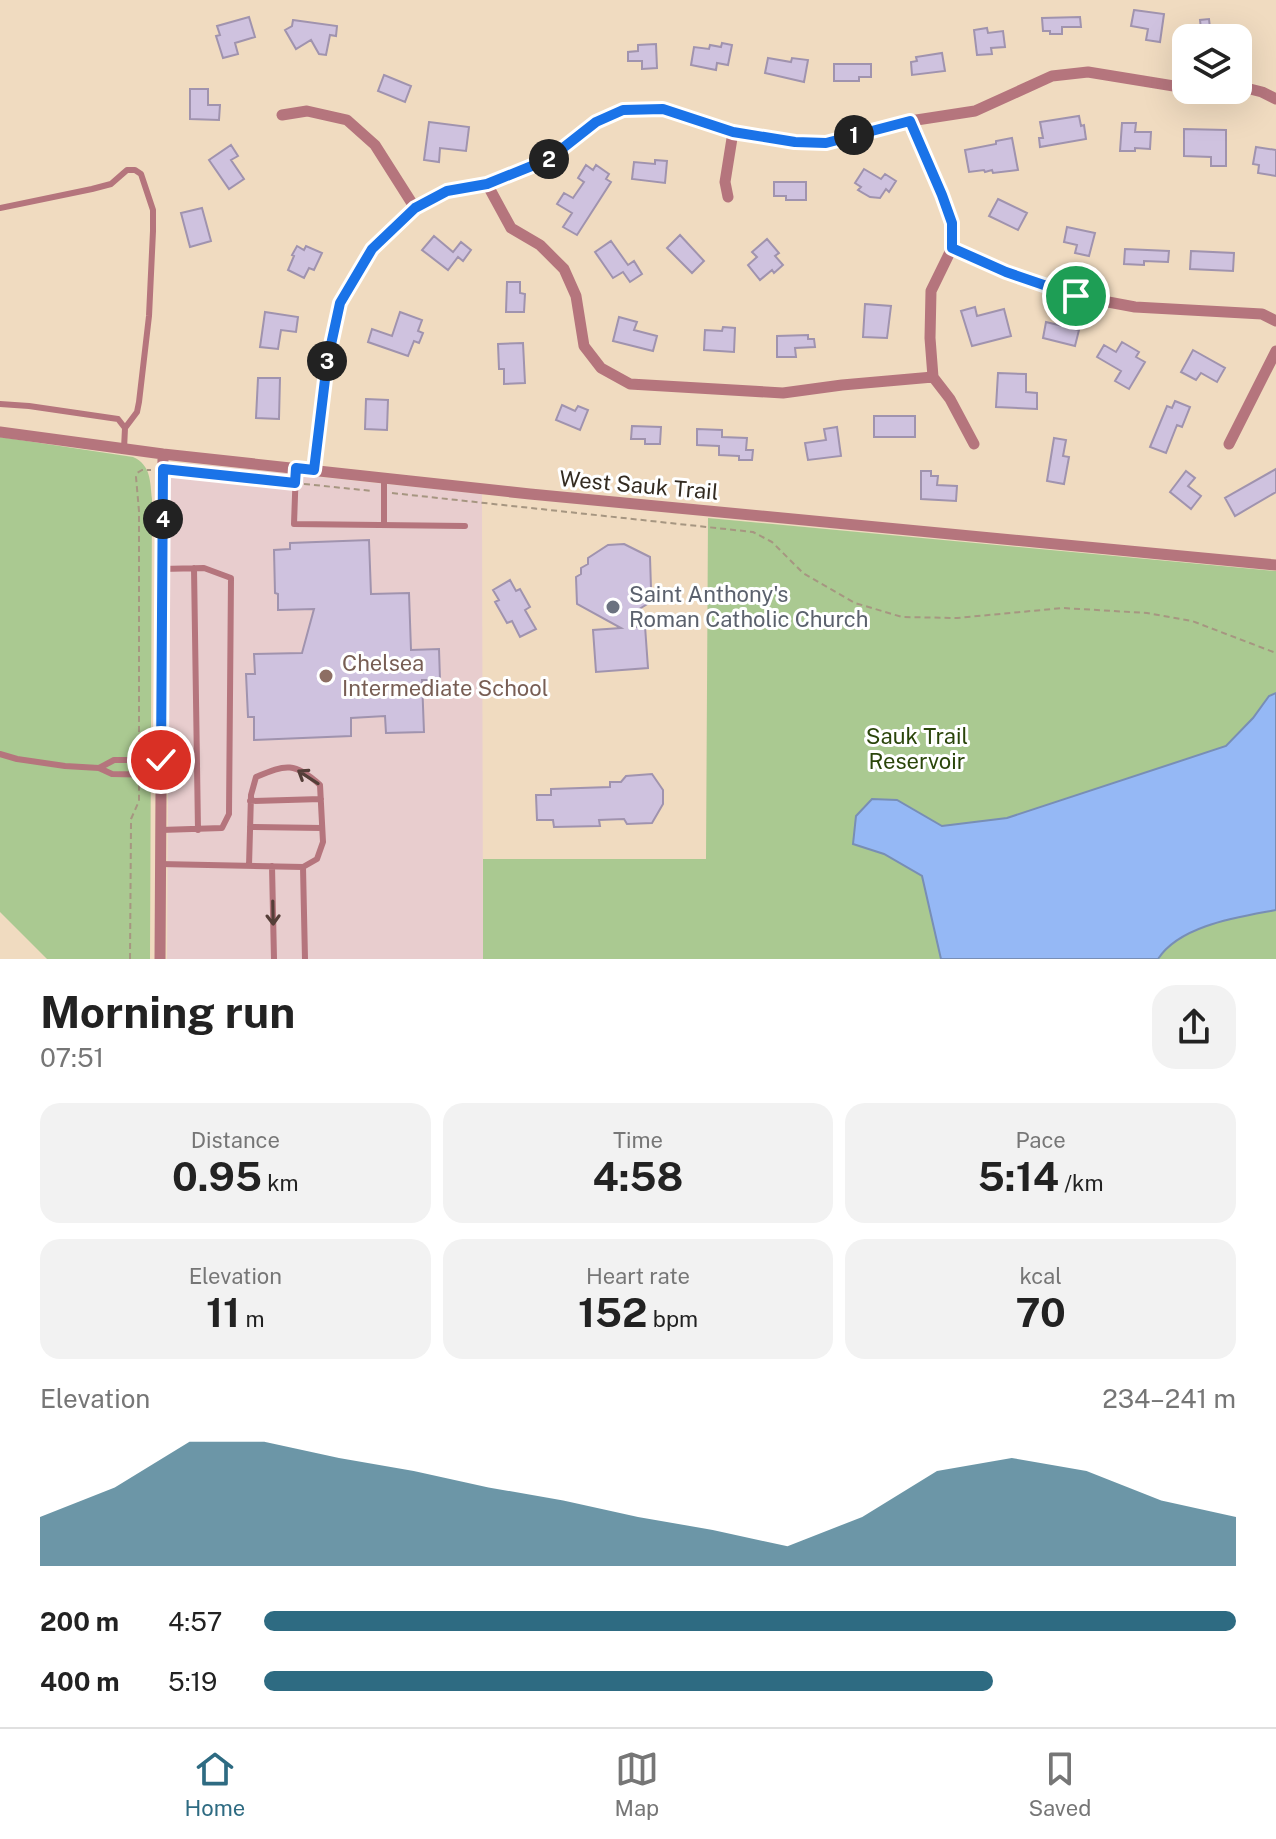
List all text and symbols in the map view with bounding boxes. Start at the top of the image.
map controls [1172,24,1252,104]
button: layers [1172,24,1252,104]
pin: 1 [834,115,874,155]
text: 1 [849,122,859,148]
pin: 2 [529,139,569,179]
text: 2 [542,146,556,172]
pin [1042,262,1110,330]
icon: arrive [1054,274,1098,318]
pin: 3 [307,341,347,381]
text: 3 [320,348,334,374]
street label: West Sauk Trail [558,465,720,505]
pin: 4 [143,499,183,539]
text: 4 [156,506,170,532]
place label: Saint Anthony's Roman Catholic Church [629,581,868,632]
marker: Saint Anthony's Roman Catholic Church [604,598,622,616]
place label: Chelsea Intermediate School [342,650,548,701]
marker: Chelsea Intermediate School [317,667,335,685]
park label: Sauk Trail Reservoir [866,723,968,774]
pin [127,726,195,794]
icon: check [139,738,183,782]
one-way arrow [298,768,320,785]
one-way arrow [265,899,281,926]
button: share [1152,985,1236,1069]
text: Morning run [40,986,295,1038]
text: 07:51 [40,1042,104,1073]
text: Distance [191,1127,280,1153]
text: Time [613,1127,663,1153]
text: Pace [1016,1127,1066,1153]
text: 0.95 [172,1153,262,1200]
text: 4:58 [593,1153,683,1200]
text: 5:14 [978,1153,1059,1200]
text: km [262,1170,299,1196]
text: /km [1059,1170,1103,1196]
text: Elevation [189,1263,282,1289]
text: Heart rate [586,1263,690,1289]
text: kcal [1019,1263,1062,1289]
text: 11 [206,1289,240,1336]
text: 152 [578,1289,647,1336]
text: 70 [1015,1289,1066,1336]
text: m [240,1306,265,1332]
text: bpm [647,1306,698,1332]
text: Elevation [40,1383,150,1414]
text: 234–241 m [1102,1383,1236,1414]
text: 200 m [40,1606,119,1637]
text: 4:57 [168,1606,222,1637]
text: 400 m [40,1666,120,1697]
text: 5:19 [168,1666,217,1697]
tab: Home [185,1747,245,1821]
tab: Map [614,1747,659,1821]
tab: Saved [1028,1747,1091,1821]

